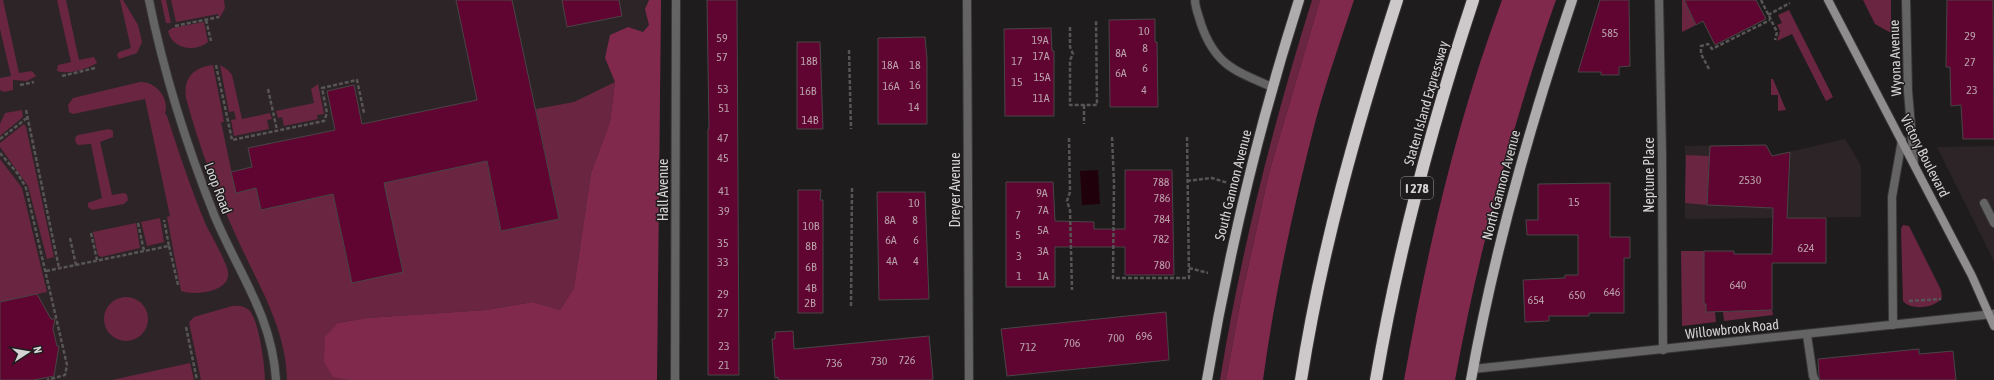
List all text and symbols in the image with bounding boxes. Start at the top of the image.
street label: Wyona Avenue [1886,20,1904,96]
house number: 10 [1138,24,1150,38]
house number: 585 [1602,26,1618,40]
house number: 29 [1964,29,1976,43]
house number: 59 [716,31,728,45]
house number: 19A [1031,33,1049,47]
street label: Staten Island Expressway [1401,39,1451,167]
house number: 8 [1142,41,1148,55]
house number: 8A [1115,46,1127,60]
house number: 17A [1032,49,1050,63]
house number: 57 [716,50,728,64]
house number: 18B [801,54,818,68]
house number: 17 [1011,54,1023,68]
house number: 27 [1964,55,1976,69]
house number: 18A [881,58,899,72]
house number: 18 [909,58,921,72]
house number: 6 [1142,61,1148,75]
house number: 6A [1115,66,1127,80]
house number: 15A [1033,70,1051,84]
house number: 15 [1011,75,1023,89]
house number: 16 [909,78,921,92]
house number: 16A [882,79,900,93]
house number: 53 [717,82,729,96]
house number: 4 [1141,83,1147,97]
house number: 23 [1966,83,1978,97]
house number: 16B [800,84,817,98]
house number: 11A [1032,91,1050,105]
house number: 14 [908,100,920,114]
house number: 51 [718,101,730,115]
street label: Victory Boulevard [1897,112,1953,200]
house number: 14B [802,113,819,127]
street label: South Gannon Avenue [1212,128,1254,242]
street label: North Gannon Avenue [1479,128,1523,242]
house number: 47 [717,131,729,145]
street label: Neptune Place [1641,137,1657,213]
house number: 45 [717,151,729,165]
street label: Dreyer Avenue [947,153,963,227]
street label: Hall Avenue [655,159,671,221]
street label: Loop Road [201,160,235,216]
house number: 2530 [1739,173,1762,187]
house number: 788 [1153,175,1170,189]
road number: I 278 [1401,177,1433,199]
house number: 41 [718,184,730,198]
house number: 9A [1036,186,1048,200]
house number: 786 [1154,191,1171,205]
house number: 15 [1568,195,1580,209]
house number: 10 [908,196,920,210]
house number: 7A [1037,203,1049,217]
house number: 39 [718,204,730,218]
house number: 7 [1015,208,1021,222]
house number: 784 [1154,212,1171,226]
house number: 8A [884,213,896,227]
house number: 8 [912,213,918,227]
house number: 10B [803,219,820,233]
house number: 5A [1037,223,1049,237]
house number: 5 [1015,228,1021,242]
house number: 782 [1153,232,1169,246]
house number: 6A [885,233,897,247]
house number: 6 [913,233,919,247]
house number: 35 [717,236,729,250]
house number: 8B [805,239,817,253]
house number: 624 [1798,241,1815,255]
house number: 3A [1037,244,1049,258]
house number: 3 [1016,249,1022,263]
house number: 4A [886,254,898,268]
house number: 4 [913,254,919,268]
house number: 33 [717,255,729,269]
house number: 780 [1154,258,1171,272]
house number: 6B [805,260,817,274]
house number: 1 [1016,269,1022,283]
house number: 1A [1037,269,1049,283]
house number: 640 [1730,278,1747,292]
house number: 4B [805,281,817,295]
house number: 646 [1604,285,1621,299]
house number: 29 [717,287,729,301]
house number: 650 [1569,288,1586,302]
house number: 654 [1528,293,1545,307]
house number: 2B [804,296,816,310]
house number: 27 [717,306,729,320]
street label: Willowbrook Road [1684,316,1780,342]
house number: 696 [1136,329,1153,343]
house number: 700 [1108,331,1125,345]
north arrow [8,332,48,372]
house number: 706 [1064,336,1081,350]
house number: 23 [718,339,730,353]
house number: 712 [1020,340,1036,354]
text: N [31,345,44,354]
house number: 726 [899,353,916,367]
house number: 730 [871,354,888,368]
house number: 736 [826,356,843,370]
house number: 21 [718,358,730,372]

